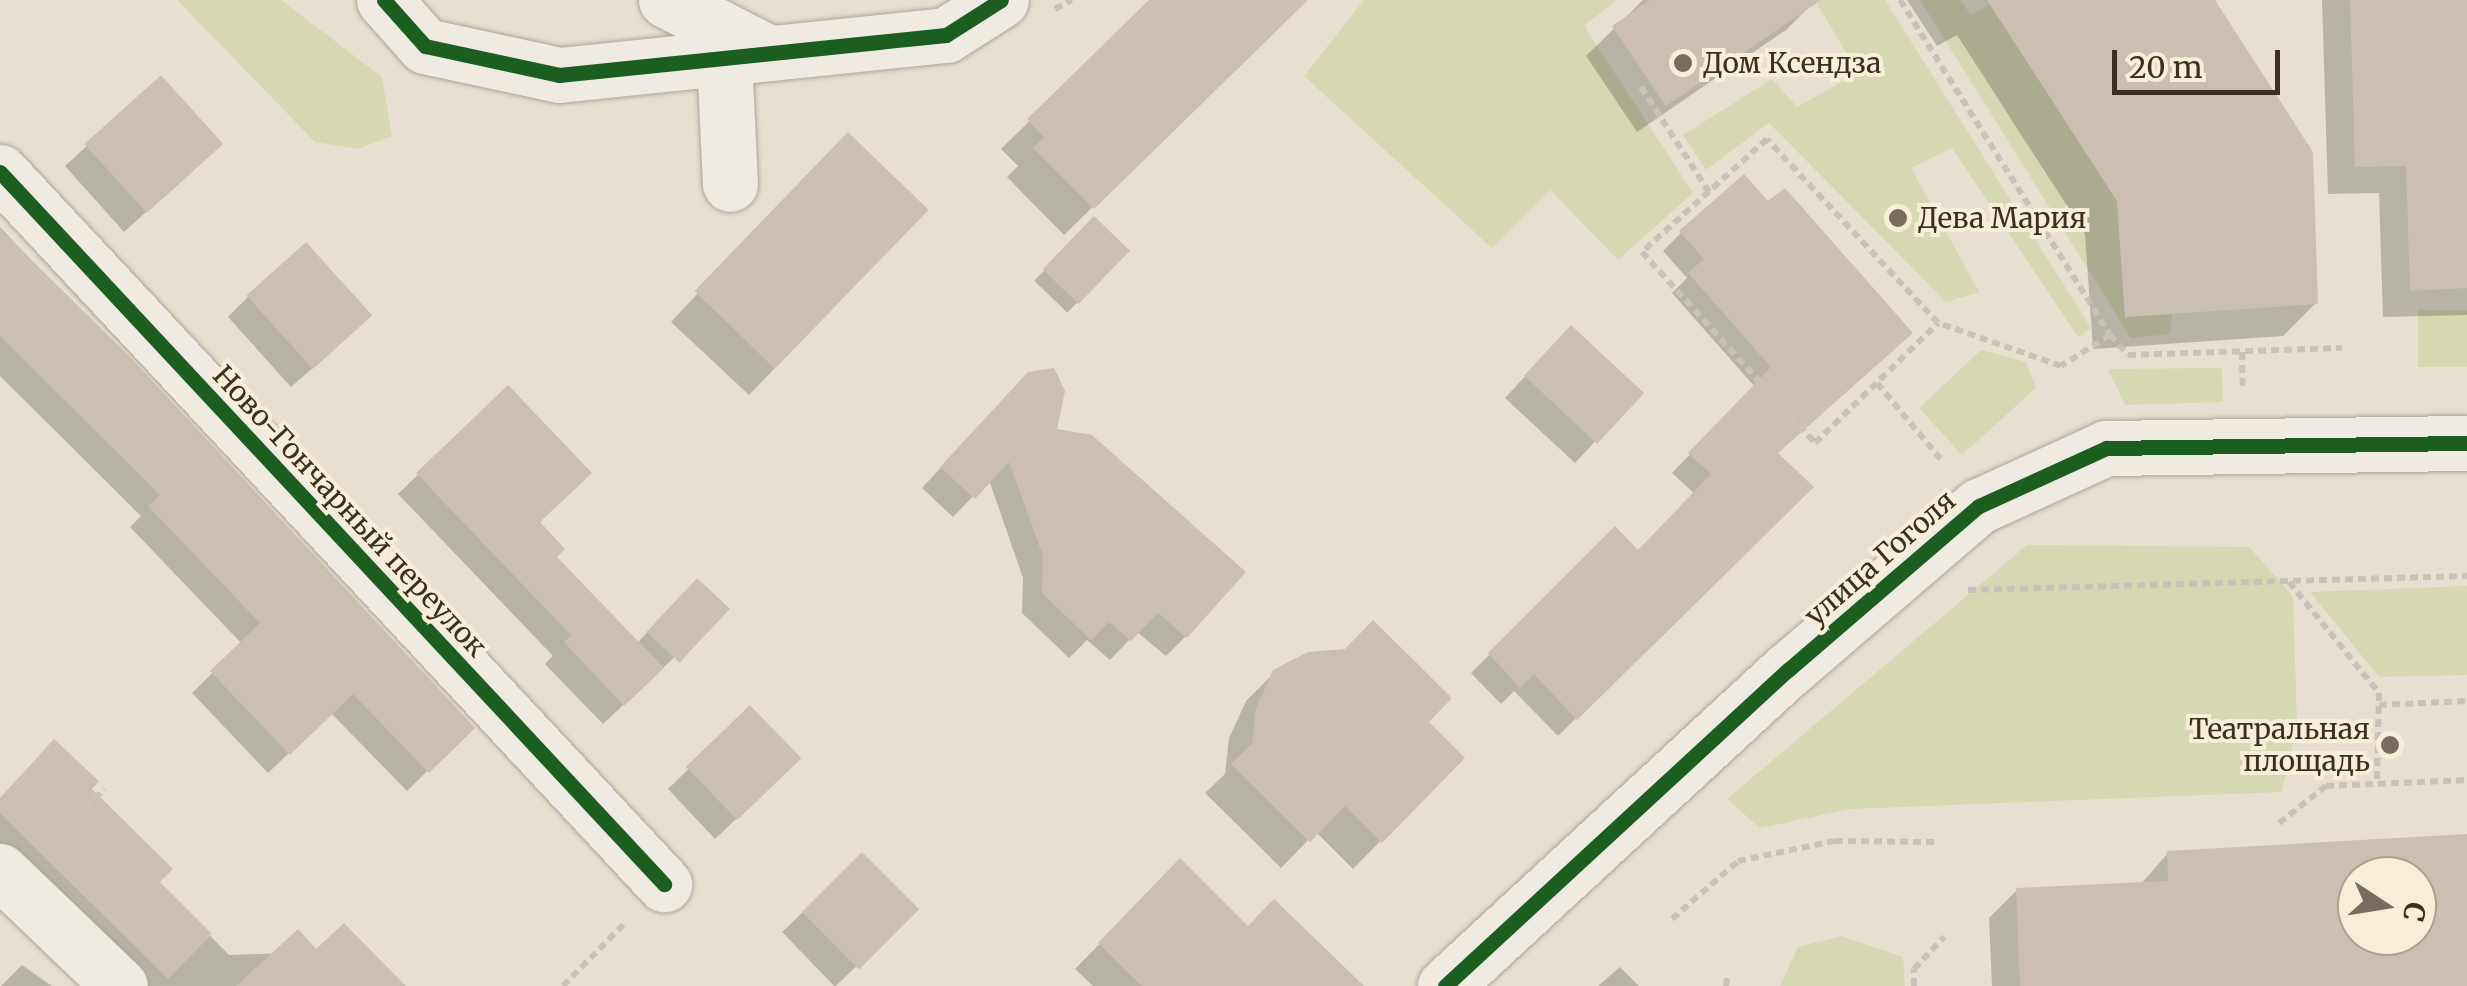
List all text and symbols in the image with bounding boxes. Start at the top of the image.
scale bar [2117,30,2284,92]
place label: Дом Ксендза [1703,46,1881,80]
text: 20 m [2129,48,2202,86]
marker: Дом Ксендза [1672,52,1694,74]
place label: Дева Мария [1918,201,2086,235]
marker: Дева Мария [1887,207,1909,229]
street label: Ново-Гончарный переулок [206,359,494,663]
street label: улица Гоголя [1798,483,1962,633]
place label: Театральная площадь [2189,712,2370,778]
marker: Театральная площадь [2379,734,2401,756]
north arrow [2337,856,2437,956]
text: С [2395,899,2434,925]

